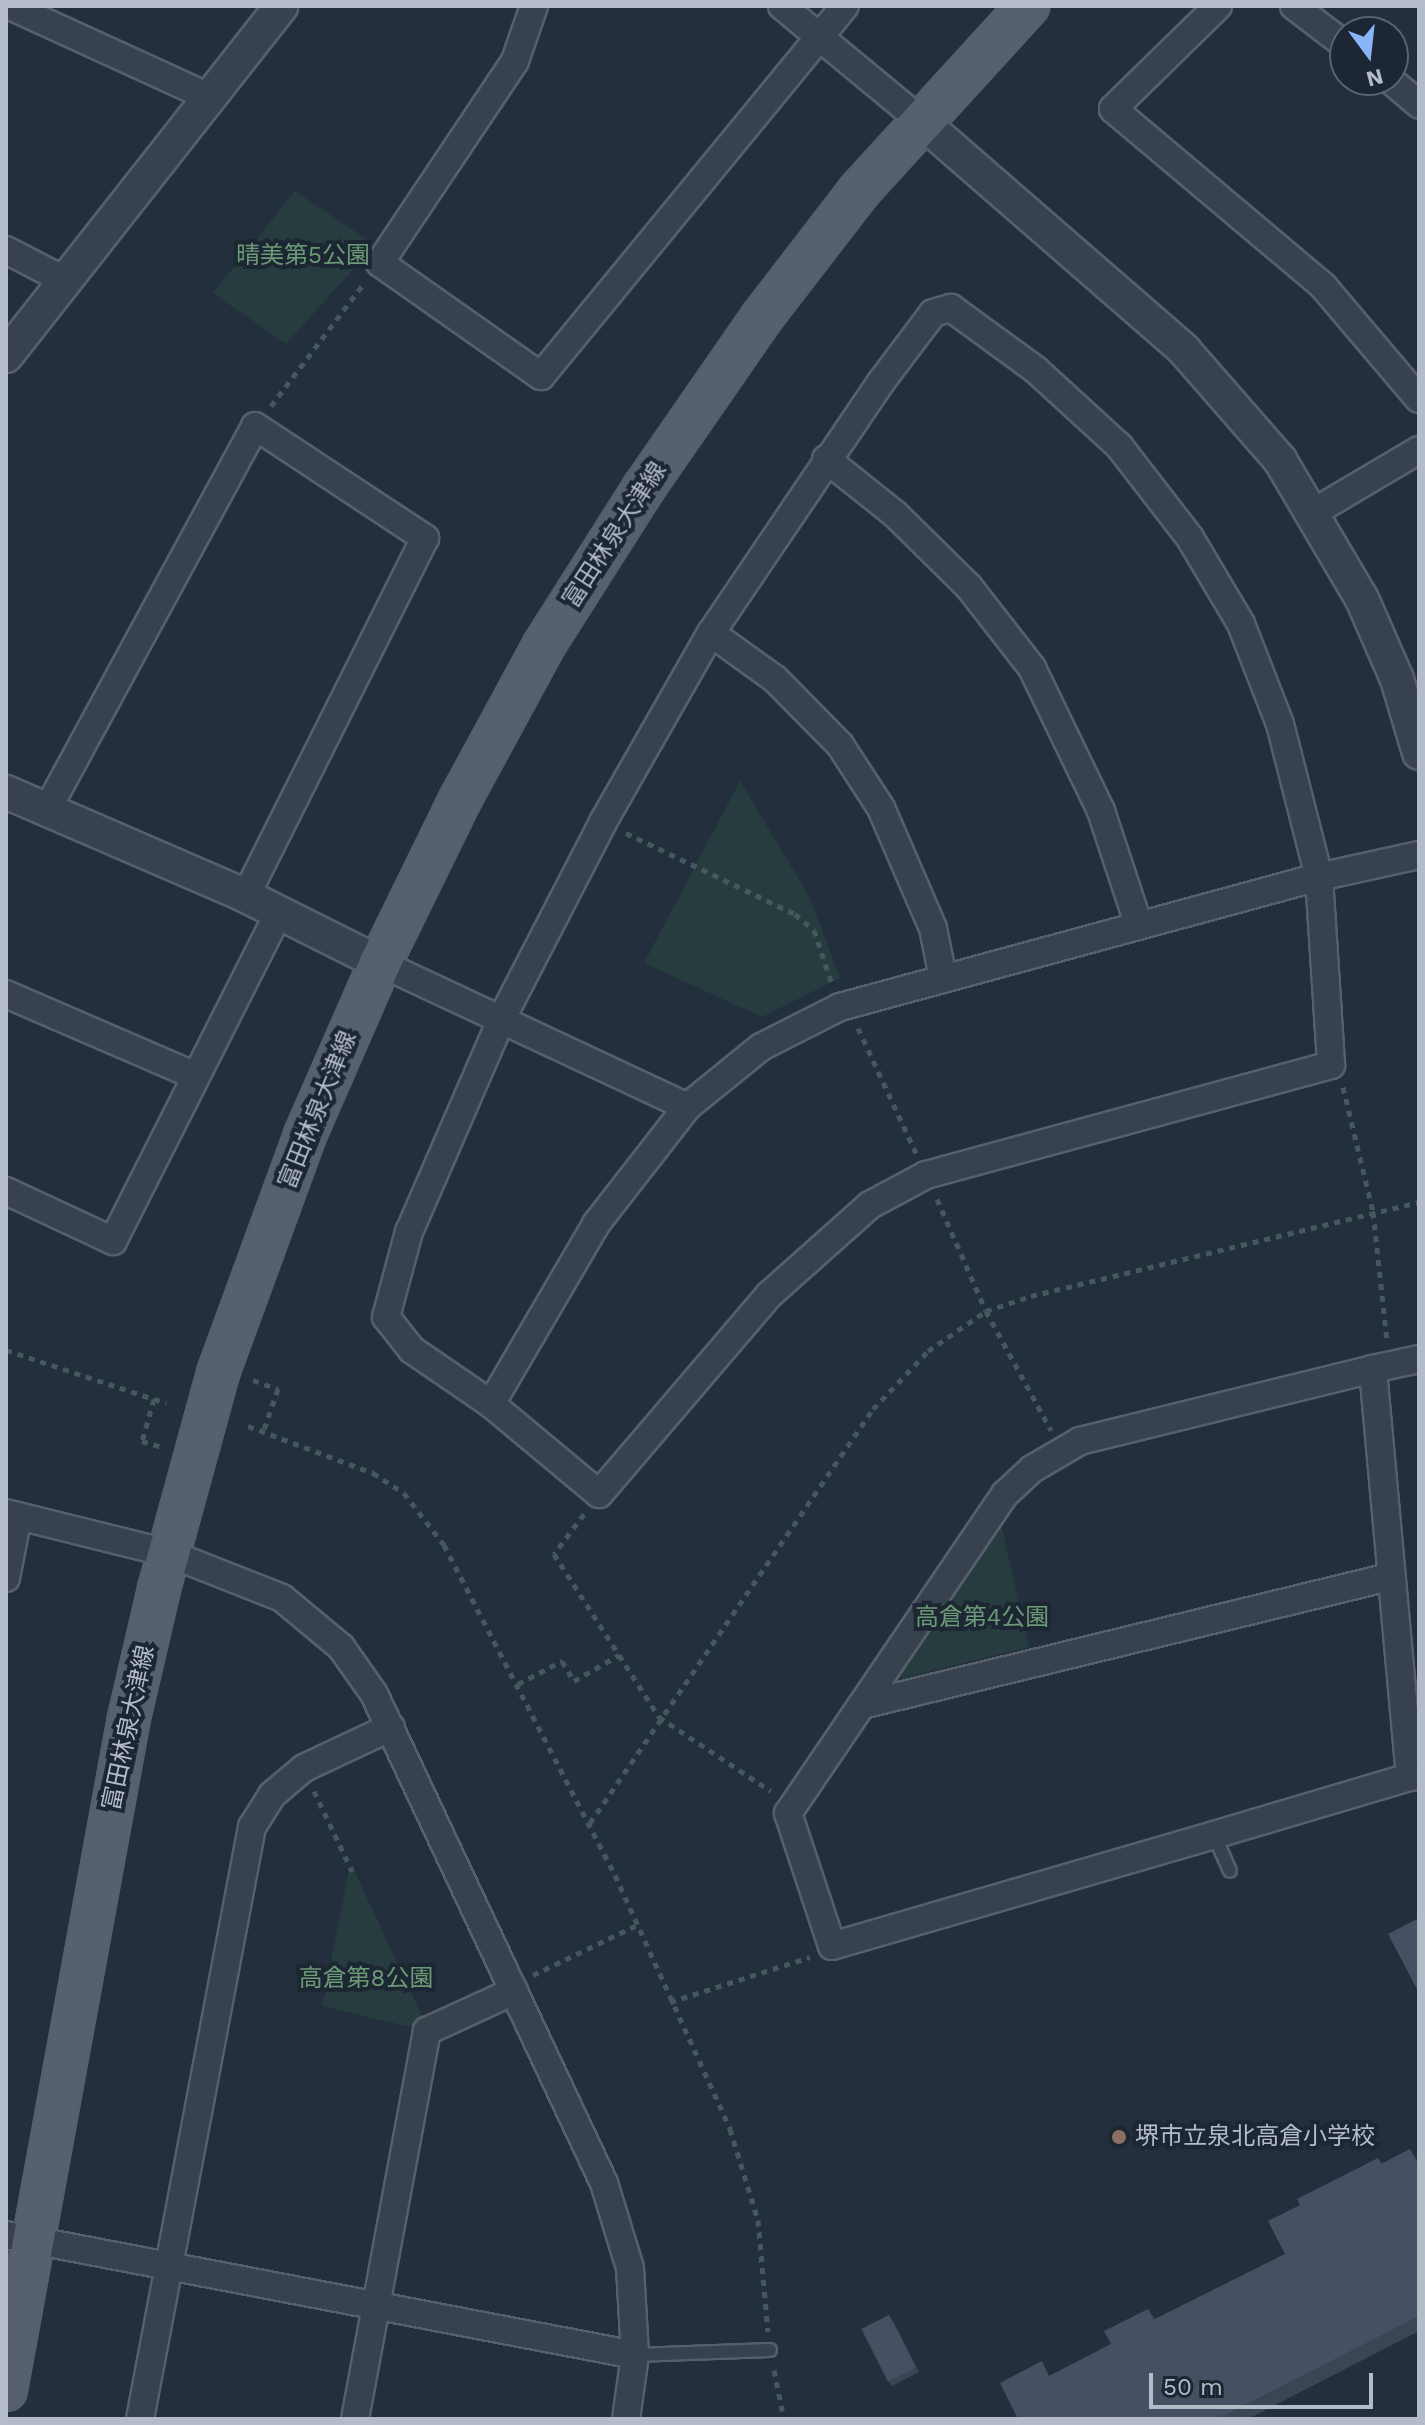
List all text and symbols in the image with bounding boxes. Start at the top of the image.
north arrow [1329,16,1409,96]
text: N [1364,64,1386,92]
park label: 晴美第5公園 [236,242,370,270]
street label: 富田林泉大津線 [557,457,673,613]
street label: 富田林泉大津線 [273,1027,363,1193]
park label: 高倉第4公園 [915,1604,1049,1632]
street label: 富田林泉大津線 [97,1643,161,1813]
park label: 高倉第8公園 [299,1965,433,1993]
place label: 堺市立泉北高倉小学校 [1135,2123,1375,2151]
marker: 堺市立泉北高倉小学校 [1110,2128,1128,2146]
scale bar [1153,2357,1377,2407]
text: 50 m [1163,2373,1223,2401]

